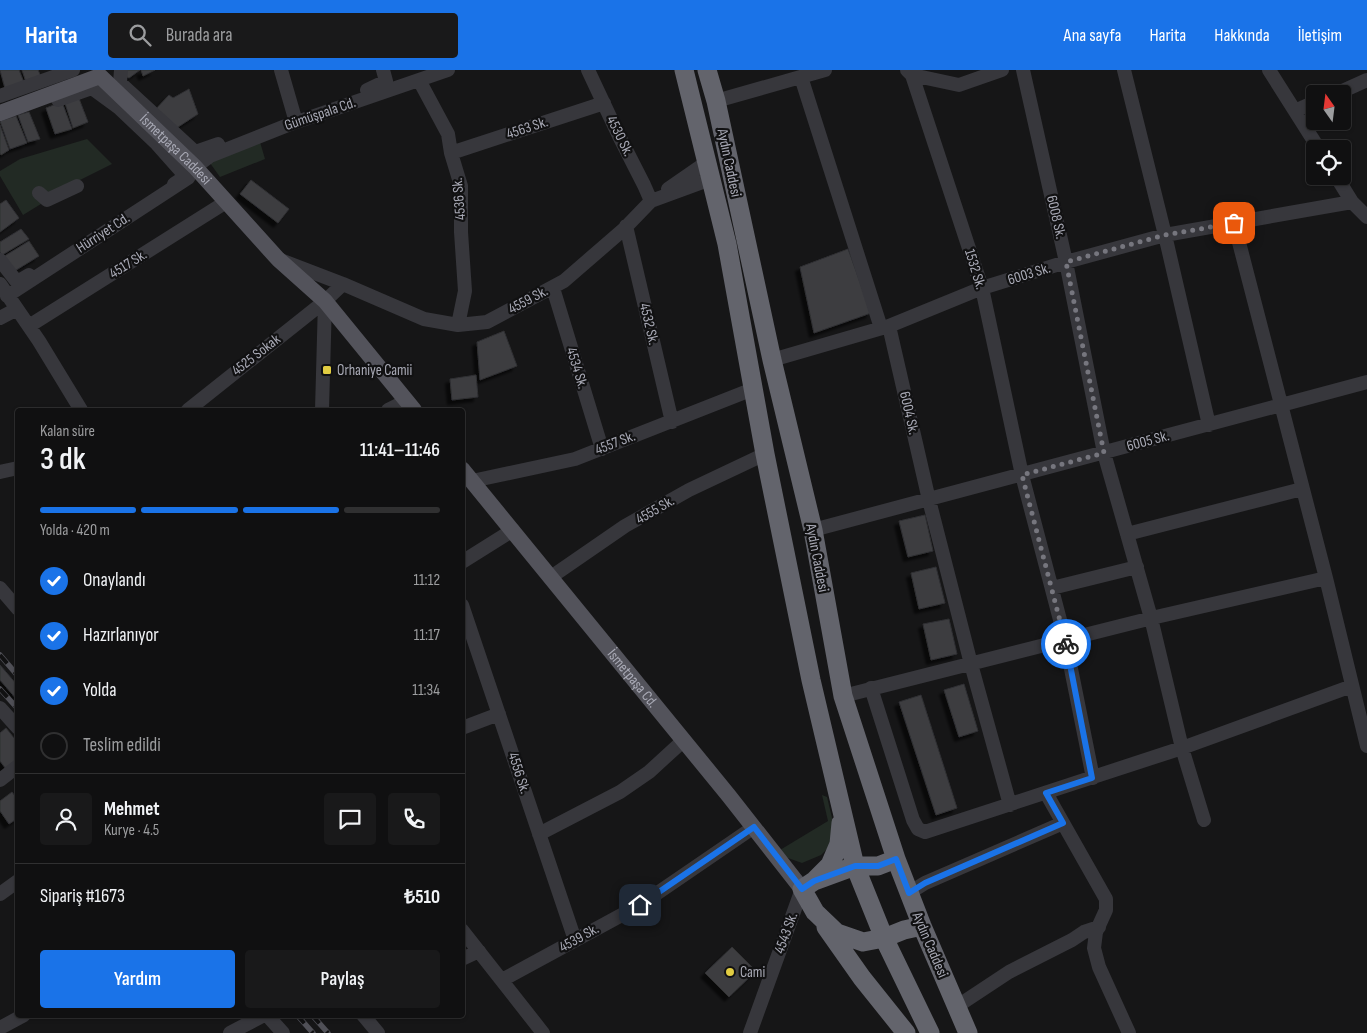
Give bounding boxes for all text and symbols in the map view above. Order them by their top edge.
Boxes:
search box [108,13,458,58]
text: Harita [25,21,78,50]
icon: search [126,21,154,49]
text: Burada ara [166,24,233,47]
text: Ana sayfa [1064,25,1121,46]
text: Harita [1149,25,1186,46]
text: Hakkında [1214,25,1270,46]
text: İletişim [1298,25,1342,46]
north arrow [1306,85,1351,130]
map controls [1306,85,1351,185]
street label: Gümüşpala Cd. [282,93,358,135]
street label: İsmetpaşa Caddesi [136,110,216,189]
street label: 4563 Sk. [504,112,550,144]
street label: 4530 Sk. [602,113,638,159]
street label: Aydın Caddesi [712,126,746,199]
button: locate [1306,140,1351,185]
street label: 4536 Sk. [448,177,470,221]
street label: 6008 Sk. [1042,193,1070,241]
pin [1213,202,1255,244]
street label: Hürriyet Cd. [73,209,134,257]
icon: bag [1220,209,1248,237]
street label: 4517 Sk. [106,245,151,283]
street label: 1532 Sk. [960,247,990,292]
street label: 6003 Sk. [1005,258,1053,289]
street label: 4559 Sk. [505,282,551,318]
street label: 4532 Sk. [635,301,663,347]
street label: 4525 Sokak [228,330,284,380]
street label: 4534 Sk. [562,345,592,391]
place label: Orhaniye Camii [337,361,412,380]
marker: Orhaniye Camii [321,364,333,376]
street label: 6004 Sk. [895,390,923,437]
text: Kalan süre [40,422,95,441]
street label: 6005 Sk. [1125,426,1172,456]
street label: 4557 Sk. [592,427,638,459]
text: 11:41–11:46 [360,439,440,462]
text: 3 dk [40,440,86,479]
street label: 4555 Sk. [632,491,678,529]
text: Yolda · 420 m [40,521,110,540]
street label: Aydın Caddesi [801,521,833,594]
icon: check [40,567,68,595]
text: Onaylandı [83,569,145,592]
text: 11:12 [413,571,440,590]
courier [1041,619,1091,669]
icon: check [40,622,68,650]
text: Hazırlanıyor [83,624,159,647]
text: 11:17 [414,626,440,645]
icon: bike [1052,630,1080,658]
street label: İsmetpaşa Cd. [603,645,662,712]
icon: check [40,677,68,705]
text: Yolda [83,679,117,702]
text: 11:34 [412,681,440,700]
text: Teslim edildi [83,734,161,757]
street label: 4556 Sk. [503,750,535,796]
button: person [40,793,92,845]
button: chat [324,793,376,845]
button: phone [388,793,440,845]
text: Mehmet [104,798,160,821]
text: Kurye · 4.5 [104,821,159,840]
pin [619,884,661,926]
text: Sipariş #1673 [40,885,125,908]
text: ₺510 [404,886,440,909]
icon: home [626,891,654,919]
street label: Aydın Caddesi [907,908,952,981]
street label: 4543 Sk. [770,910,802,956]
street label: 4539 Sk. [556,919,602,957]
button: Yardım [40,950,235,1008]
button: Paylaş [245,950,440,1008]
place label: Cami [740,963,765,982]
marker: Cami [724,966,736,978]

